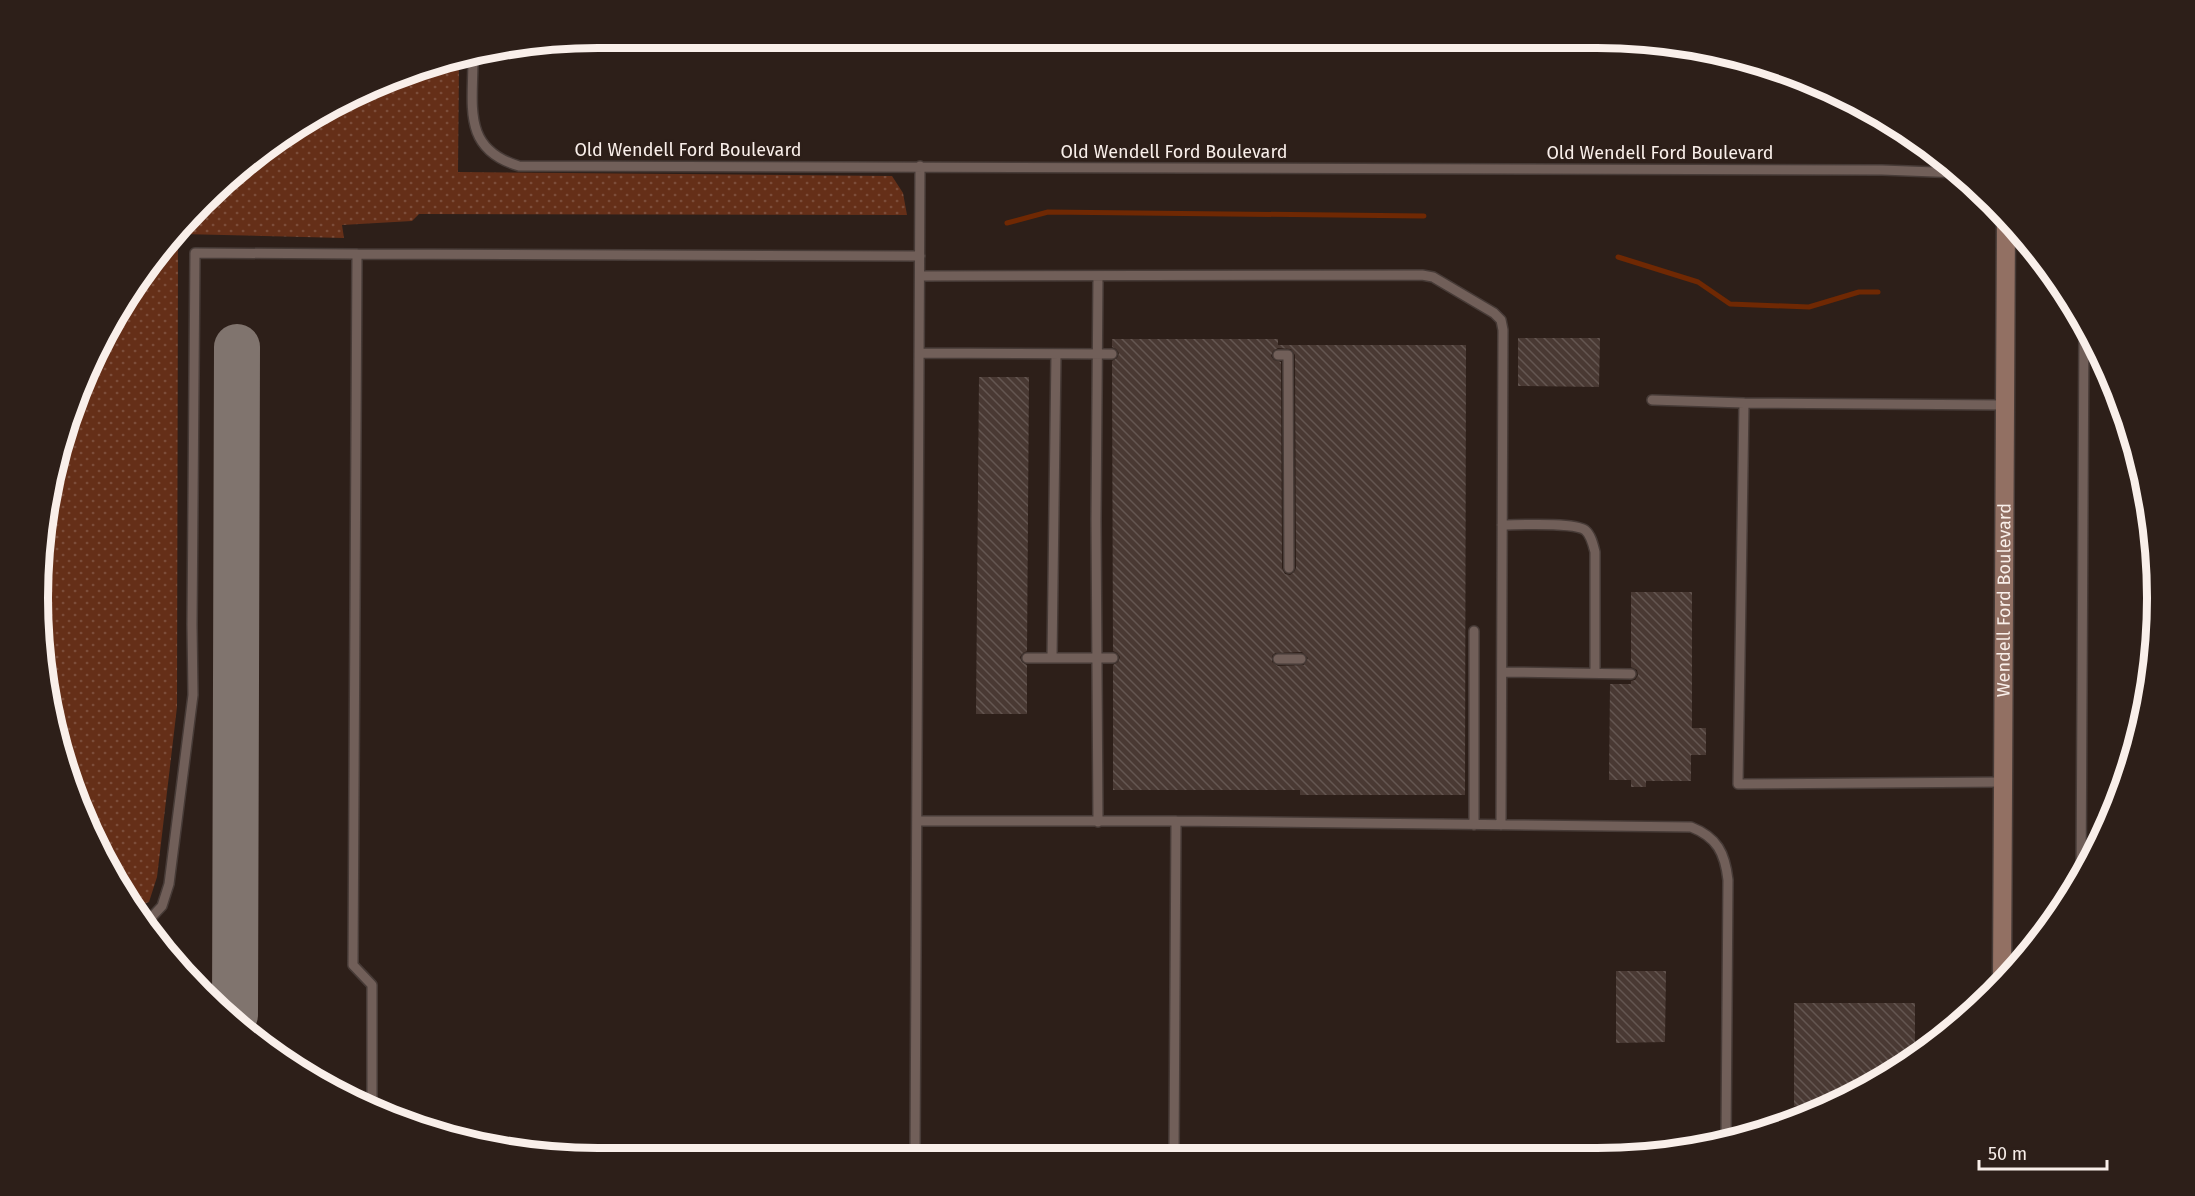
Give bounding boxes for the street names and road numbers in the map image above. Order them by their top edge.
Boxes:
street label: Old Wendell Ford Boulevard [574,139,802,161]
street label: Old Wendell Ford Boulevard [1060,141,1288,163]
street label: Old Wendell Ford Boulevard [1546,142,1774,164]
street label: Wendell Ford Boulevard [1992,503,2016,697]

